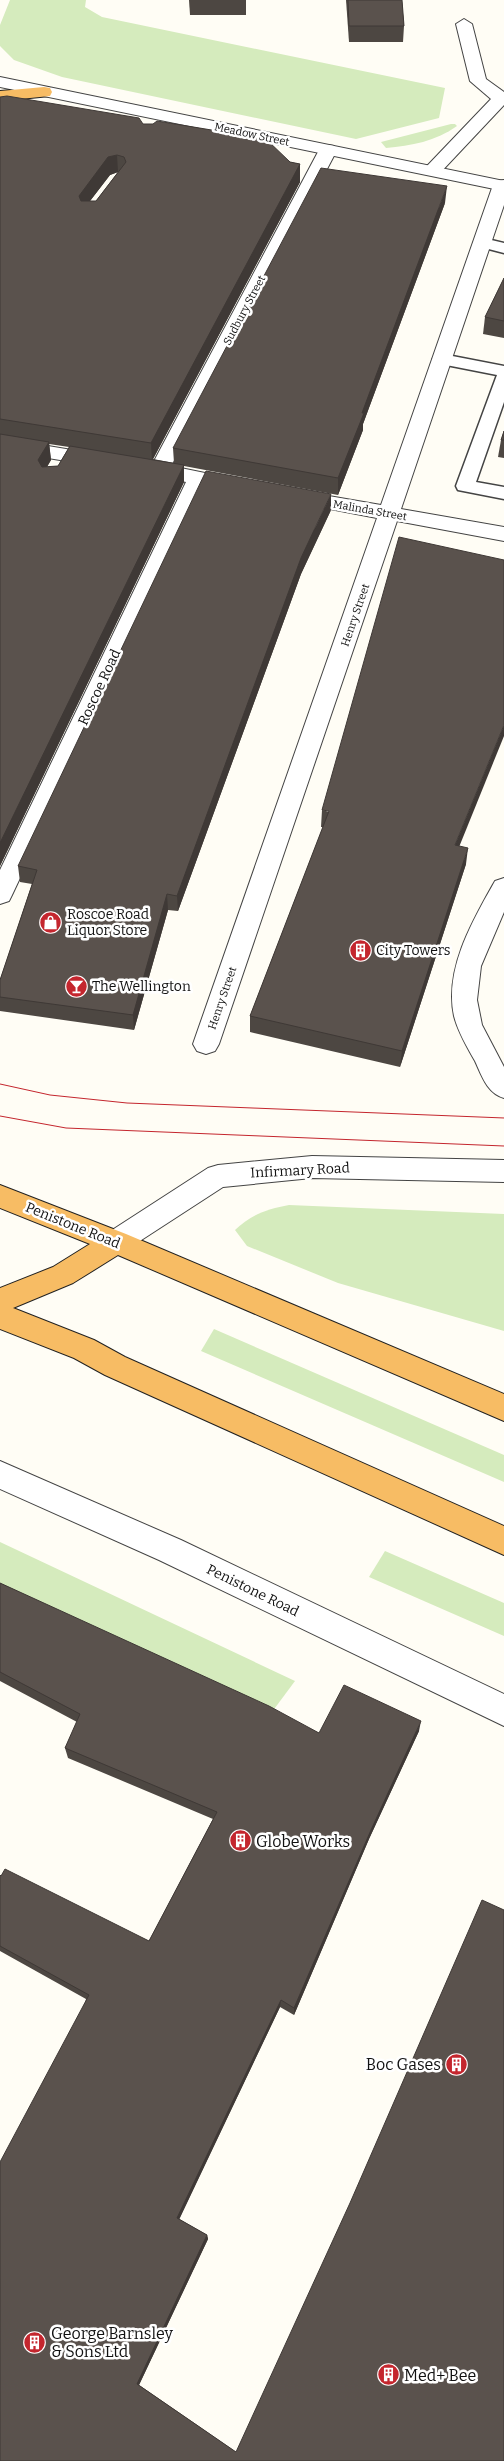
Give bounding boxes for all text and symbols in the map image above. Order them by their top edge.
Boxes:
street label: Meadow Street [213,120,291,149]
street label: Sudbury Street [221,273,268,347]
street label: Malinda Street [332,498,408,523]
street label: Henry Street [339,582,372,648]
street label: Roscoe Road [74,646,124,728]
place label: Roscoe Road Liquor Store [67,906,149,939]
shop icon: Roscoe Road Liquor Store [39,910,63,934]
building icon: City Towers [348,938,372,962]
place label: City Towers [376,942,451,959]
street label: Henry Street [206,965,239,1031]
bar icon: The Wellington [64,974,88,998]
place label: The Wellington [92,978,191,995]
street label: Infirmary Road [250,1159,350,1182]
street label: Penistone Road [23,1199,123,1252]
street label: Penistone Road [204,1561,302,1620]
building icon: Globe Works [228,1829,252,1853]
place label: Globe Works [256,1832,350,1851]
building icon: Boc Gases [445,2052,469,2076]
place label: Boc Gases [366,2055,441,2074]
place label: George Barnsley & Sons Ltd [51,2324,173,2361]
building icon: George Barnsley & Sons Ltd [23,2330,47,2354]
building icon: Med+ Bee [376,2363,400,2387]
place label: Med+ Bee [404,2366,476,2385]

